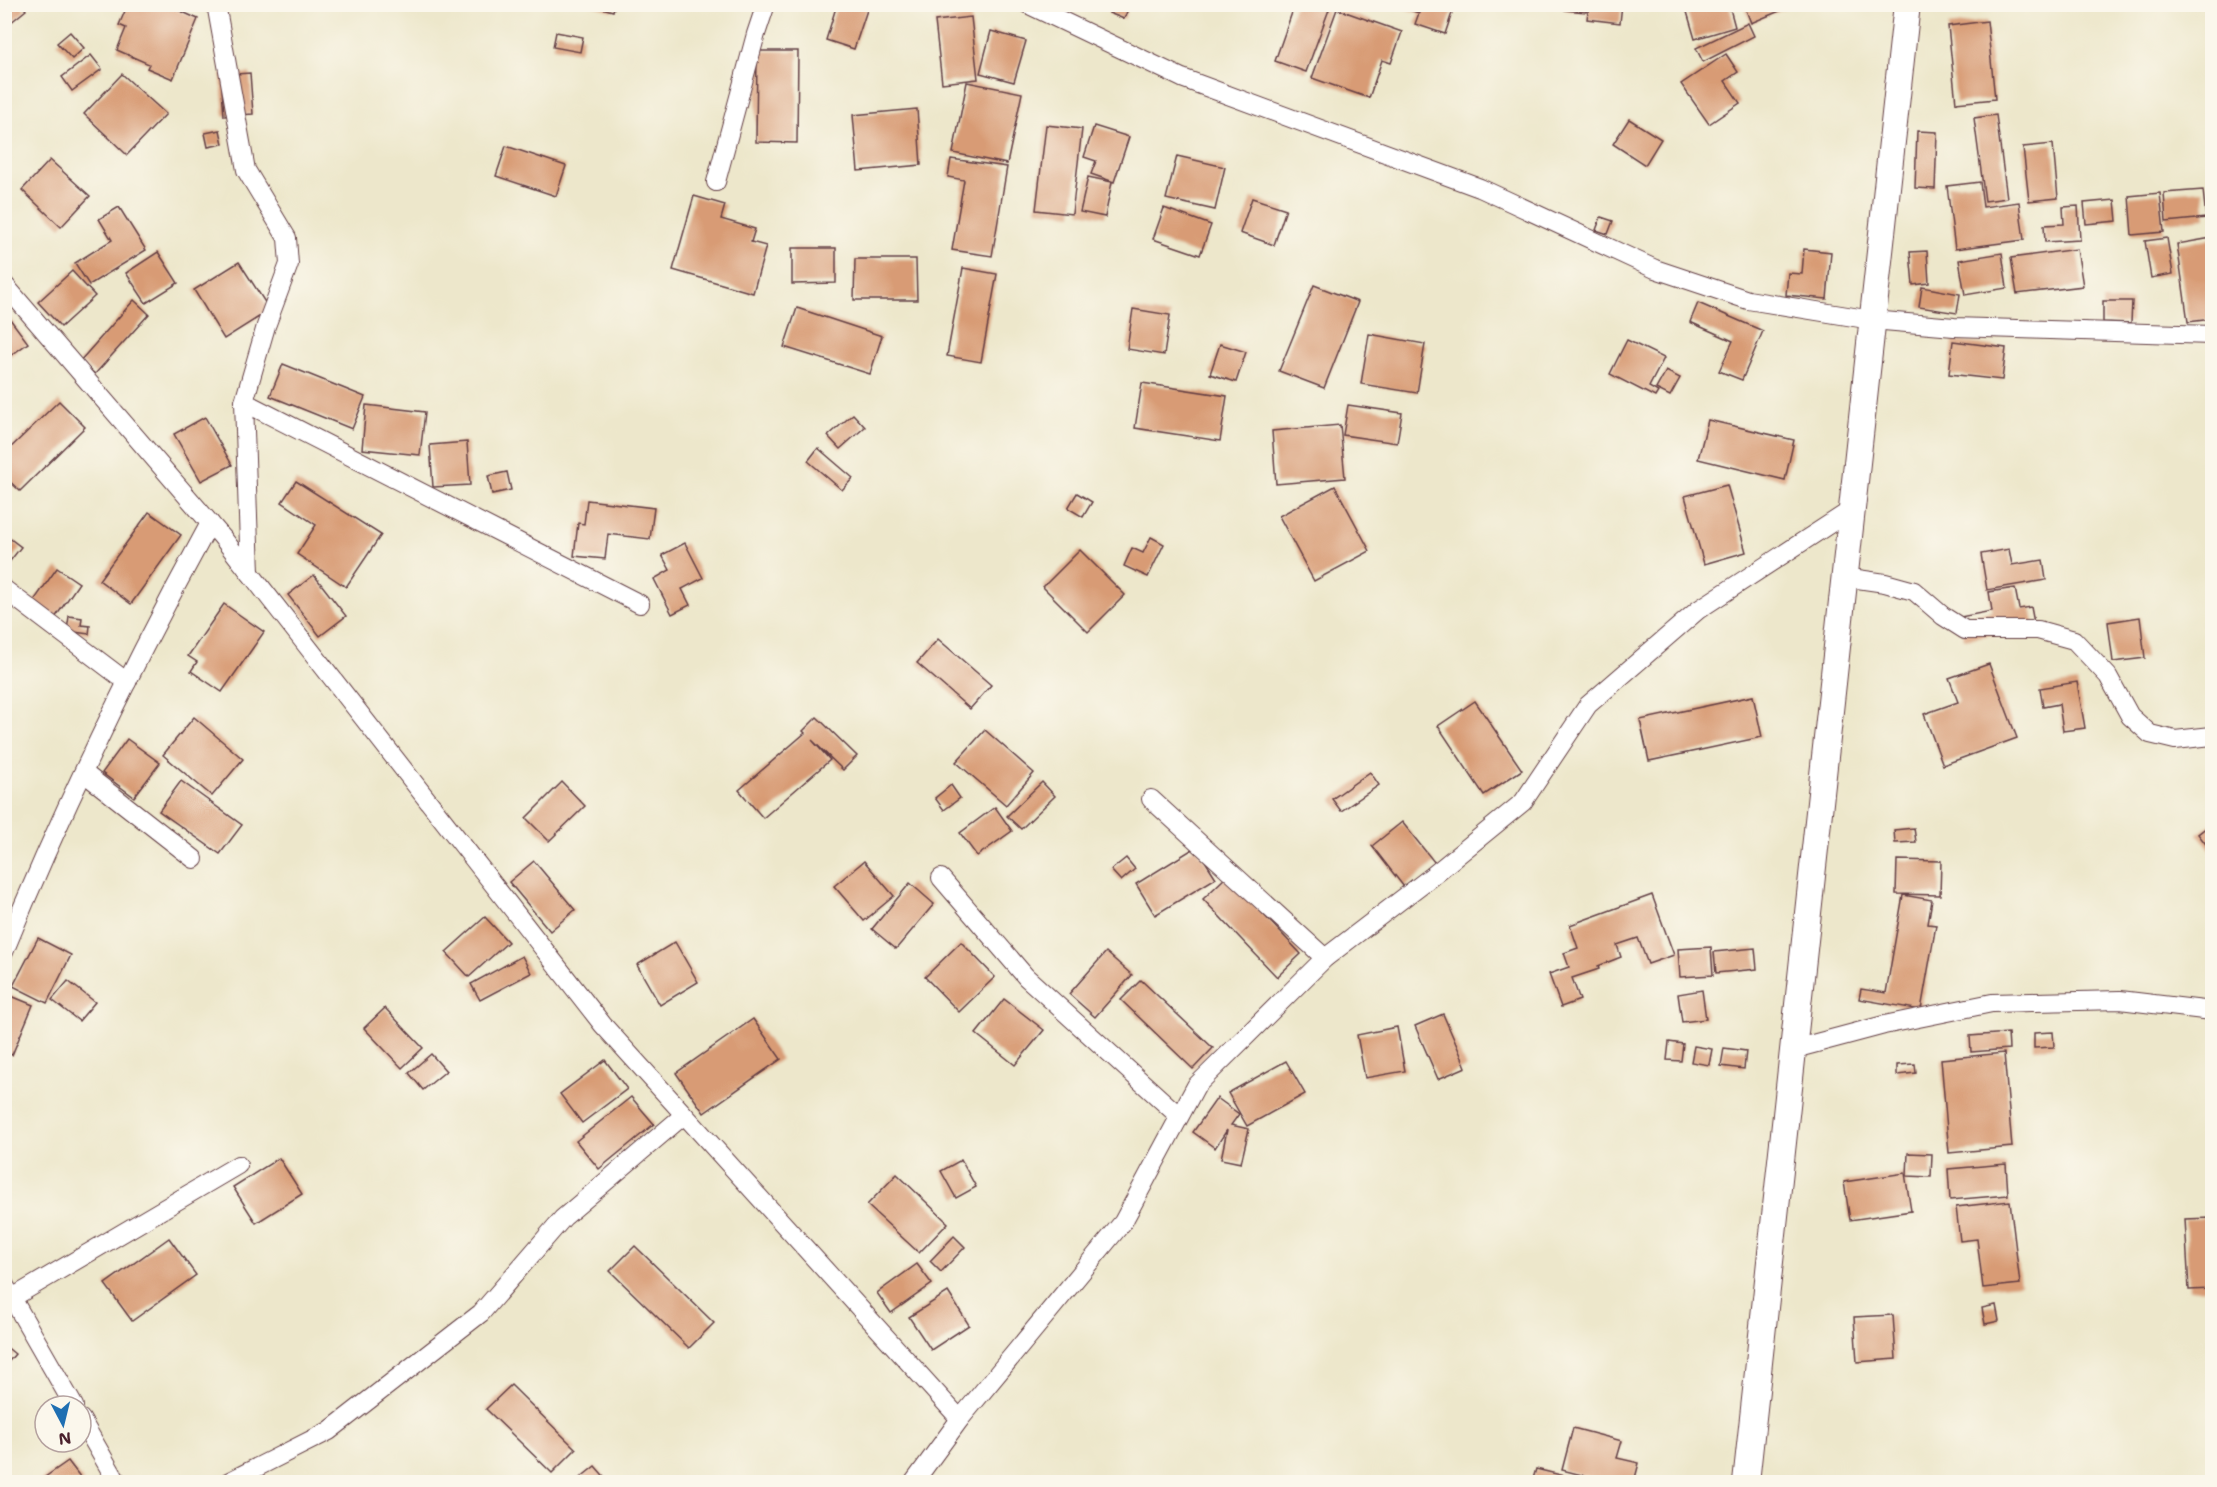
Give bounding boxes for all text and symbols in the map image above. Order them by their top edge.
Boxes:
north arrow [33,1394,93,1454]
text: N [57,1427,72,1450]

